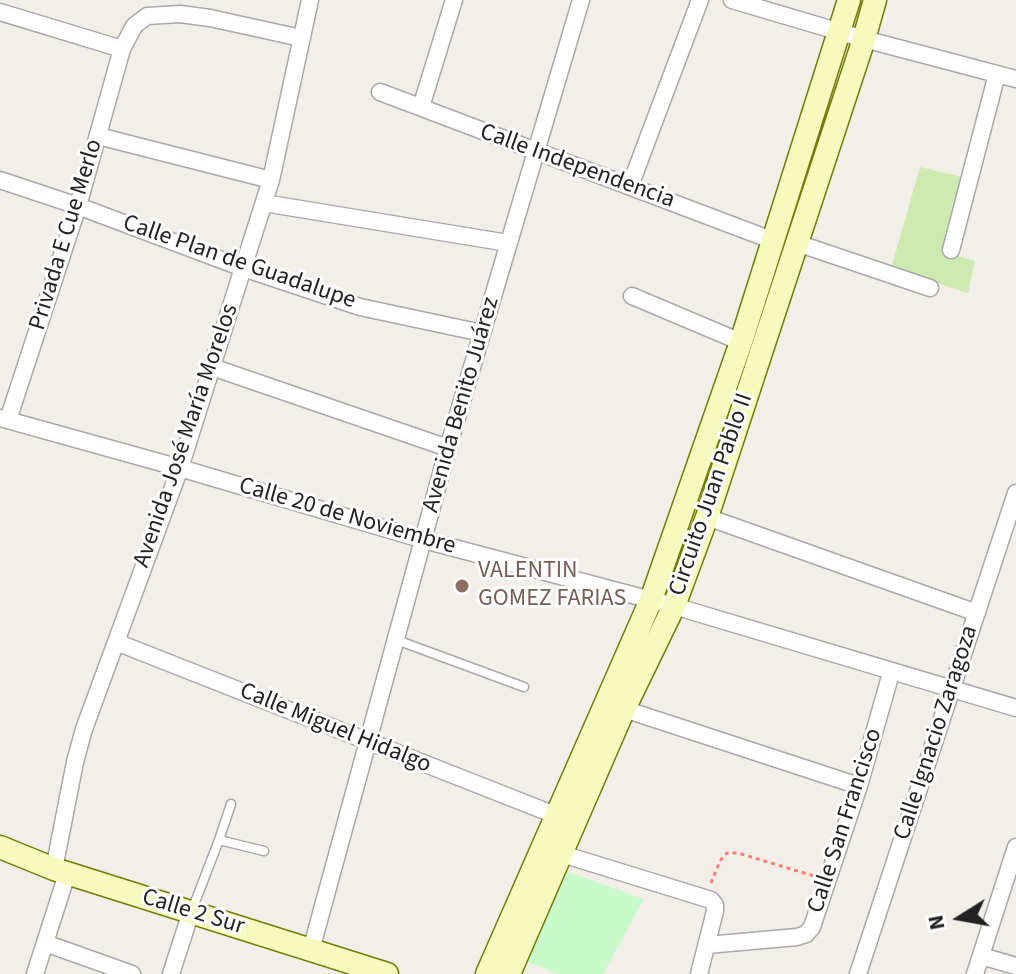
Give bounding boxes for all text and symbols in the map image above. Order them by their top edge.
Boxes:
street label: Calle Independencia [476,118,678,216]
street label: Privada E Cue Merlo [24,136,110,334]
street label: Calle Plan de Guadalupe [119,210,359,316]
street label: Avenida Benito Juárez [417,294,507,516]
street label: Avenida José María Morelos [128,301,246,571]
street label: Circuito Juan Pablo II [664,390,760,600]
street label: Calle 20 de Noviembre [235,472,459,562]
place label: VALENTIN GOMEZ FARIAS [478,558,626,614]
marker: VALENTIN GOMEZ FARIAS [453,577,471,595]
street label: Calle Ignacio Zaragoza [889,622,985,844]
street label: Calle Miguel Hidalgo [235,677,435,781]
street label: Calle San Francisco [803,725,889,917]
north arrow [920,878,1000,958]
street label: Calle 2 Sur [138,884,248,942]
text: N [919,912,954,933]

